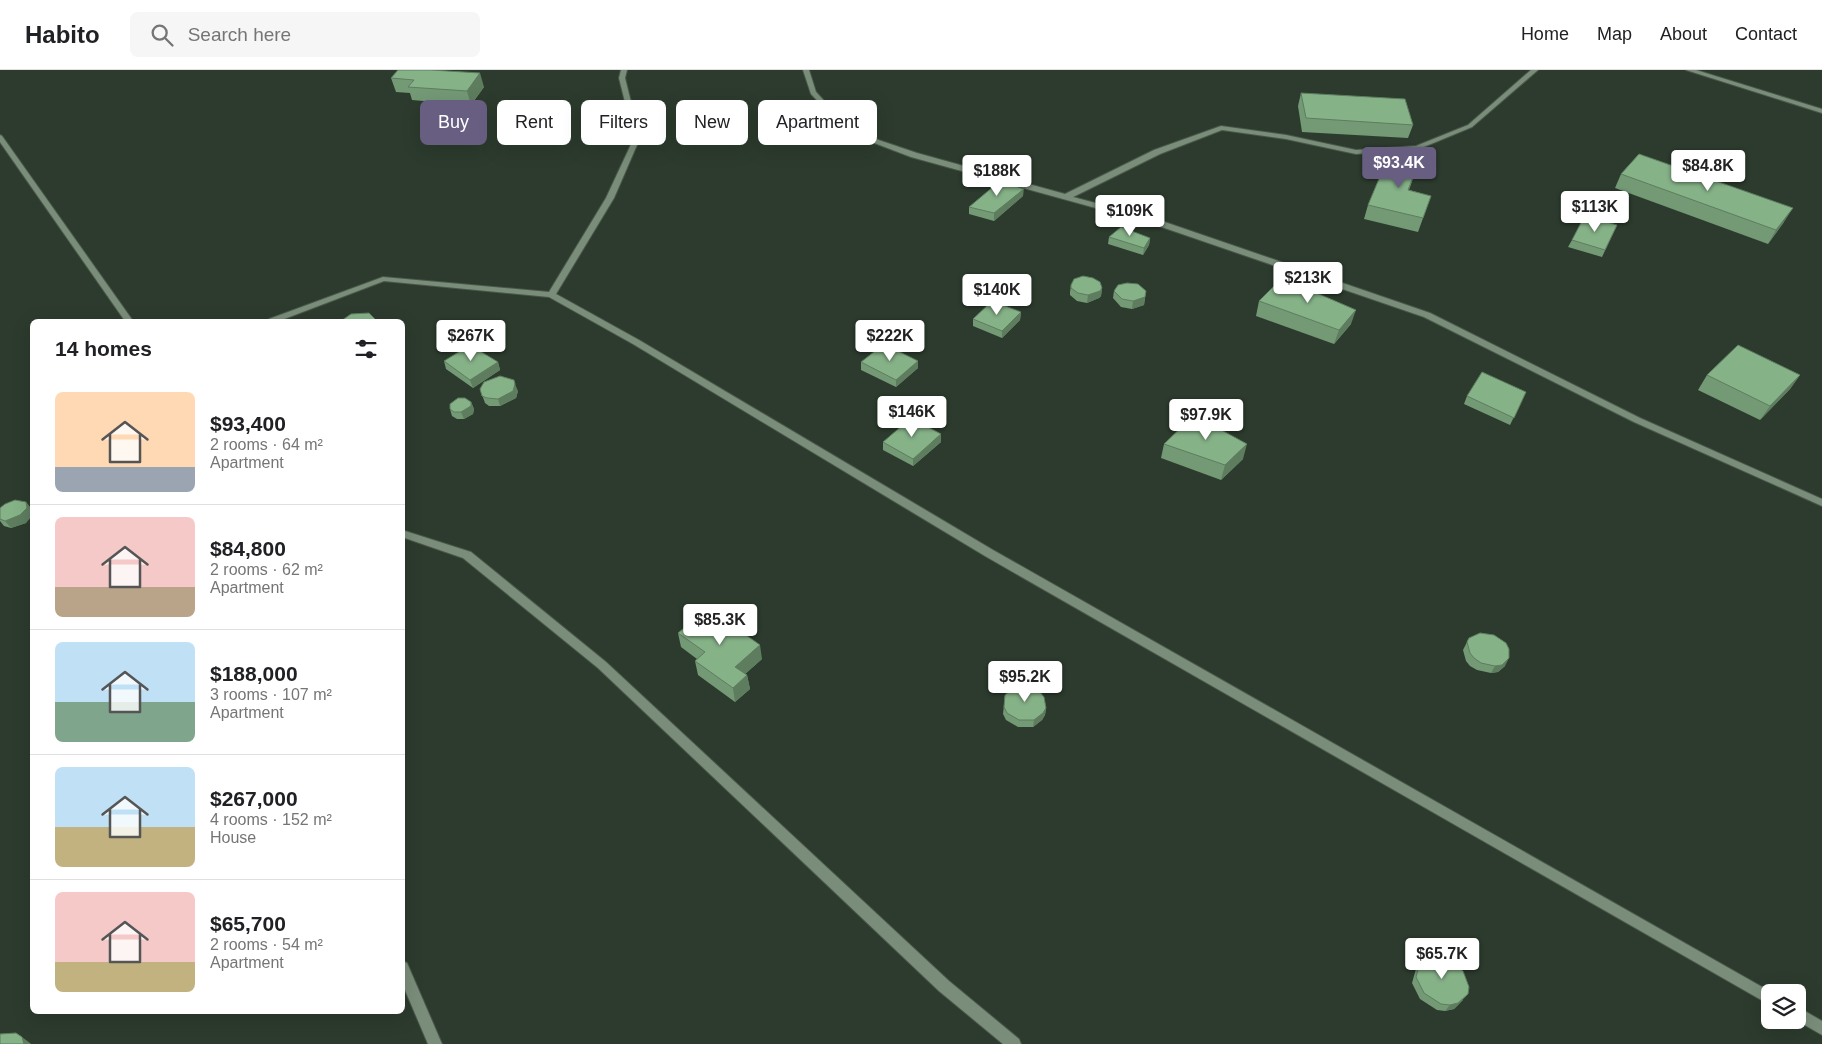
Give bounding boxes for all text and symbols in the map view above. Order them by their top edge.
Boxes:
search box [130,12,480,57]
text: Habito [25,21,100,48]
icon: search [148,21,176,49]
text: Search here [188,24,291,45]
text: Home [1521,24,1569,44]
text: Map [1597,24,1632,44]
text: About [1660,24,1707,44]
text: Contact [1735,24,1797,44]
chip: Buy [420,100,487,145]
chip: Rent [497,100,571,145]
chip: Filters [581,100,666,145]
chip: New [676,100,748,145]
chip: Apartment [758,100,877,145]
pin: $93.4K [1358,146,1440,189]
pin: $84.8K [1667,150,1749,192]
pin: $188K [962,154,1032,197]
text: $93.4K [1373,154,1425,171]
text: $84.8K [1682,157,1734,174]
text: $188K [973,162,1021,179]
pin: $113K [1560,190,1630,233]
pin: $109K [1095,194,1165,237]
text: $113K [1572,198,1618,215]
text: $109K [1106,202,1154,219]
pin: $213K [1273,262,1343,304]
text: $213K [1284,269,1332,286]
pin: $140K [962,274,1032,316]
text: $140K [973,281,1021,298]
pin: $267K [436,320,506,362]
pin: $222K [855,320,925,362]
text: $267K [447,327,495,344]
text: $222K [866,327,914,344]
icon: filters [352,335,380,363]
text: 14 homes [55,337,152,360]
pin: $146K [877,396,947,438]
pin: $97.9K [1165,398,1247,441]
text: $146K [888,403,936,420]
text: $97.9K [1180,406,1232,423]
icon: home [95,412,155,472]
text: $93,400 [210,412,286,435]
text: 2 rooms · 64 m² [210,436,323,453]
text: Apartment [210,454,284,471]
icon: home [95,537,155,597]
text: $84,800 [210,537,286,560]
text: 2 rooms · 62 m² [210,561,323,578]
text: Apartment [210,579,284,596]
pin: $85.3K [679,604,761,646]
text: $85.3K [694,611,746,628]
pin: $95.2K [984,660,1066,703]
icon: home [95,662,155,722]
text: $188,000 [210,662,298,685]
text: $95.2K [999,668,1051,685]
text: 3 rooms · 107 m² [210,686,332,703]
text: Apartment [210,704,284,721]
icon: home [95,787,155,847]
text: $267,000 [210,787,298,810]
text: 4 rooms · 152 m² [210,811,332,828]
text: House [210,829,256,846]
icon: home [95,912,155,972]
text: $65,700 [210,912,286,935]
text: 2 rooms · 54 m² [210,936,323,953]
pin: $65.7K [1401,938,1483,980]
text: $65.7K [1416,945,1468,962]
text: Apartment [210,954,284,971]
map controls [1761,984,1806,1029]
button: layers [1761,984,1806,1029]

